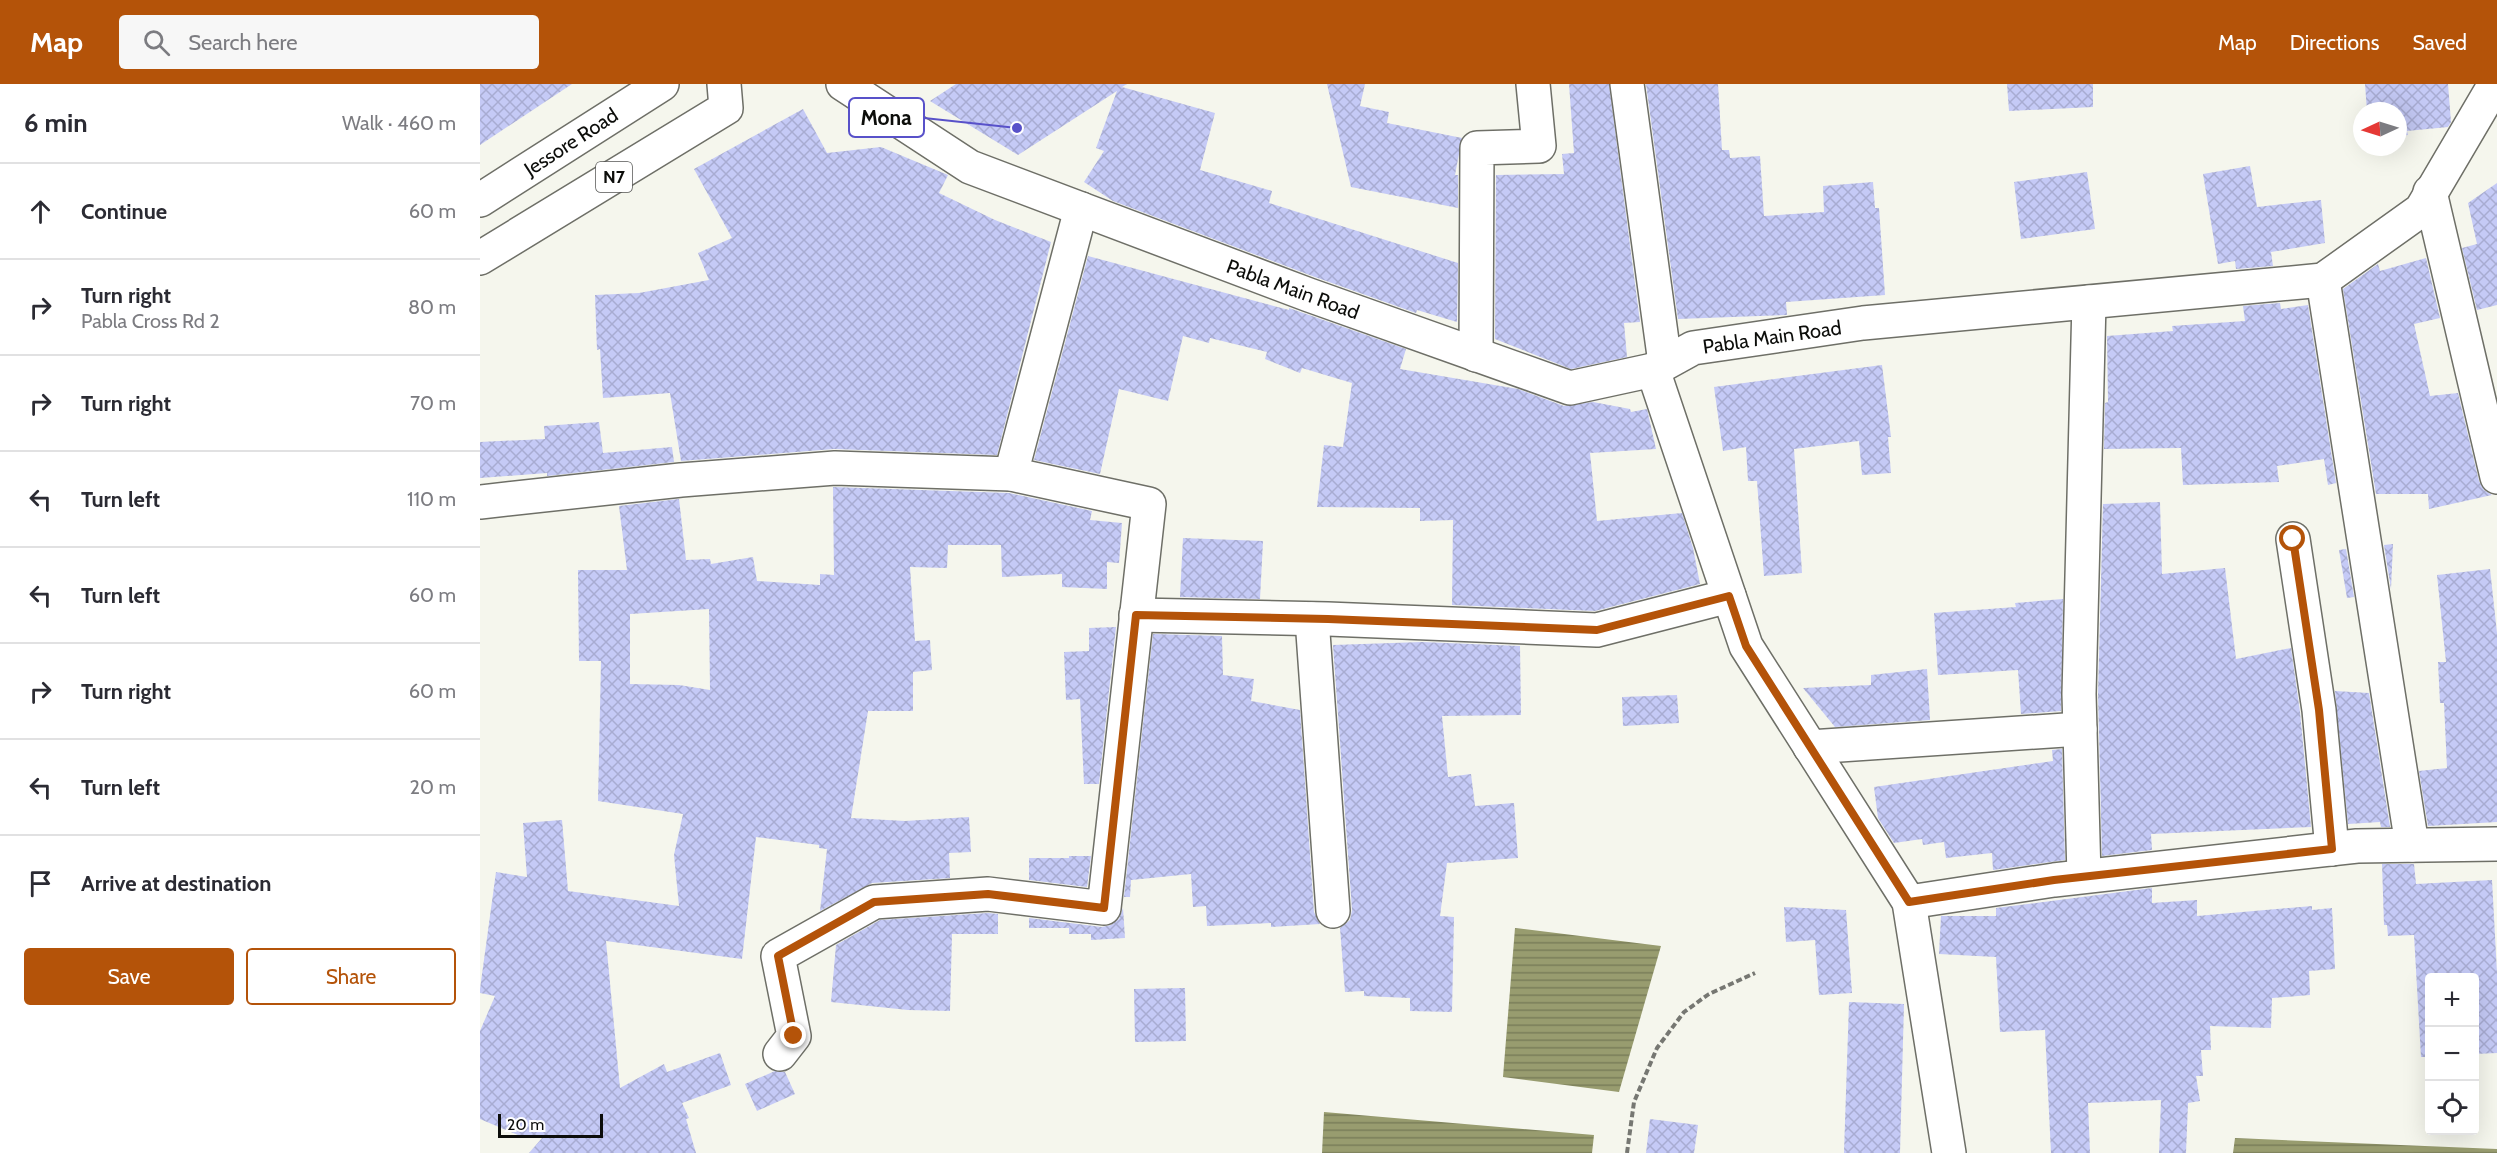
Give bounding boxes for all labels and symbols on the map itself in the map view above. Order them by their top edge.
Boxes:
callout: Mona [849,98,924,137]
north arrow [2353,102,2407,156]
street label: Jessore Road [519,103,622,182]
text: Mona [860,105,912,130]
road number: N7 [596,162,632,192]
street label: Pabla Main Road [1223,254,1363,324]
street label: Pabla Main Road [1701,315,1843,359]
route start [2279,525,2305,551]
route end [780,1022,806,1048]
scale bar [498,1111,603,1138]

